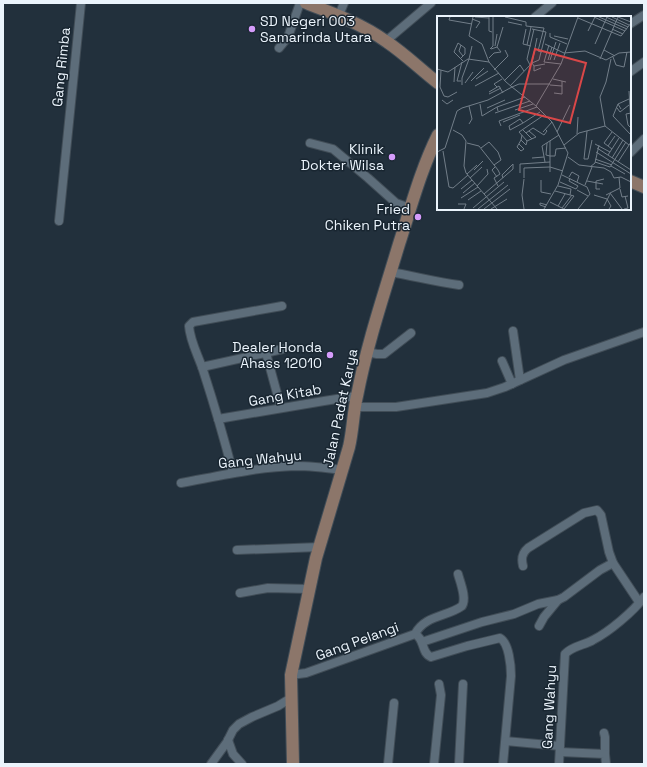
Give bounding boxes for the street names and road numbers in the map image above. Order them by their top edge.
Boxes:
street label: Gang Rimba [48,26,74,108]
street label: Jalan Padat Karya [319,347,361,469]
street label: Gang Kitab [247,380,323,410]
street label: Gang Wahyu [217,446,303,472]
street label: Gang Pelangi [313,618,401,664]
street label: Gang Wahyu [538,665,560,749]

